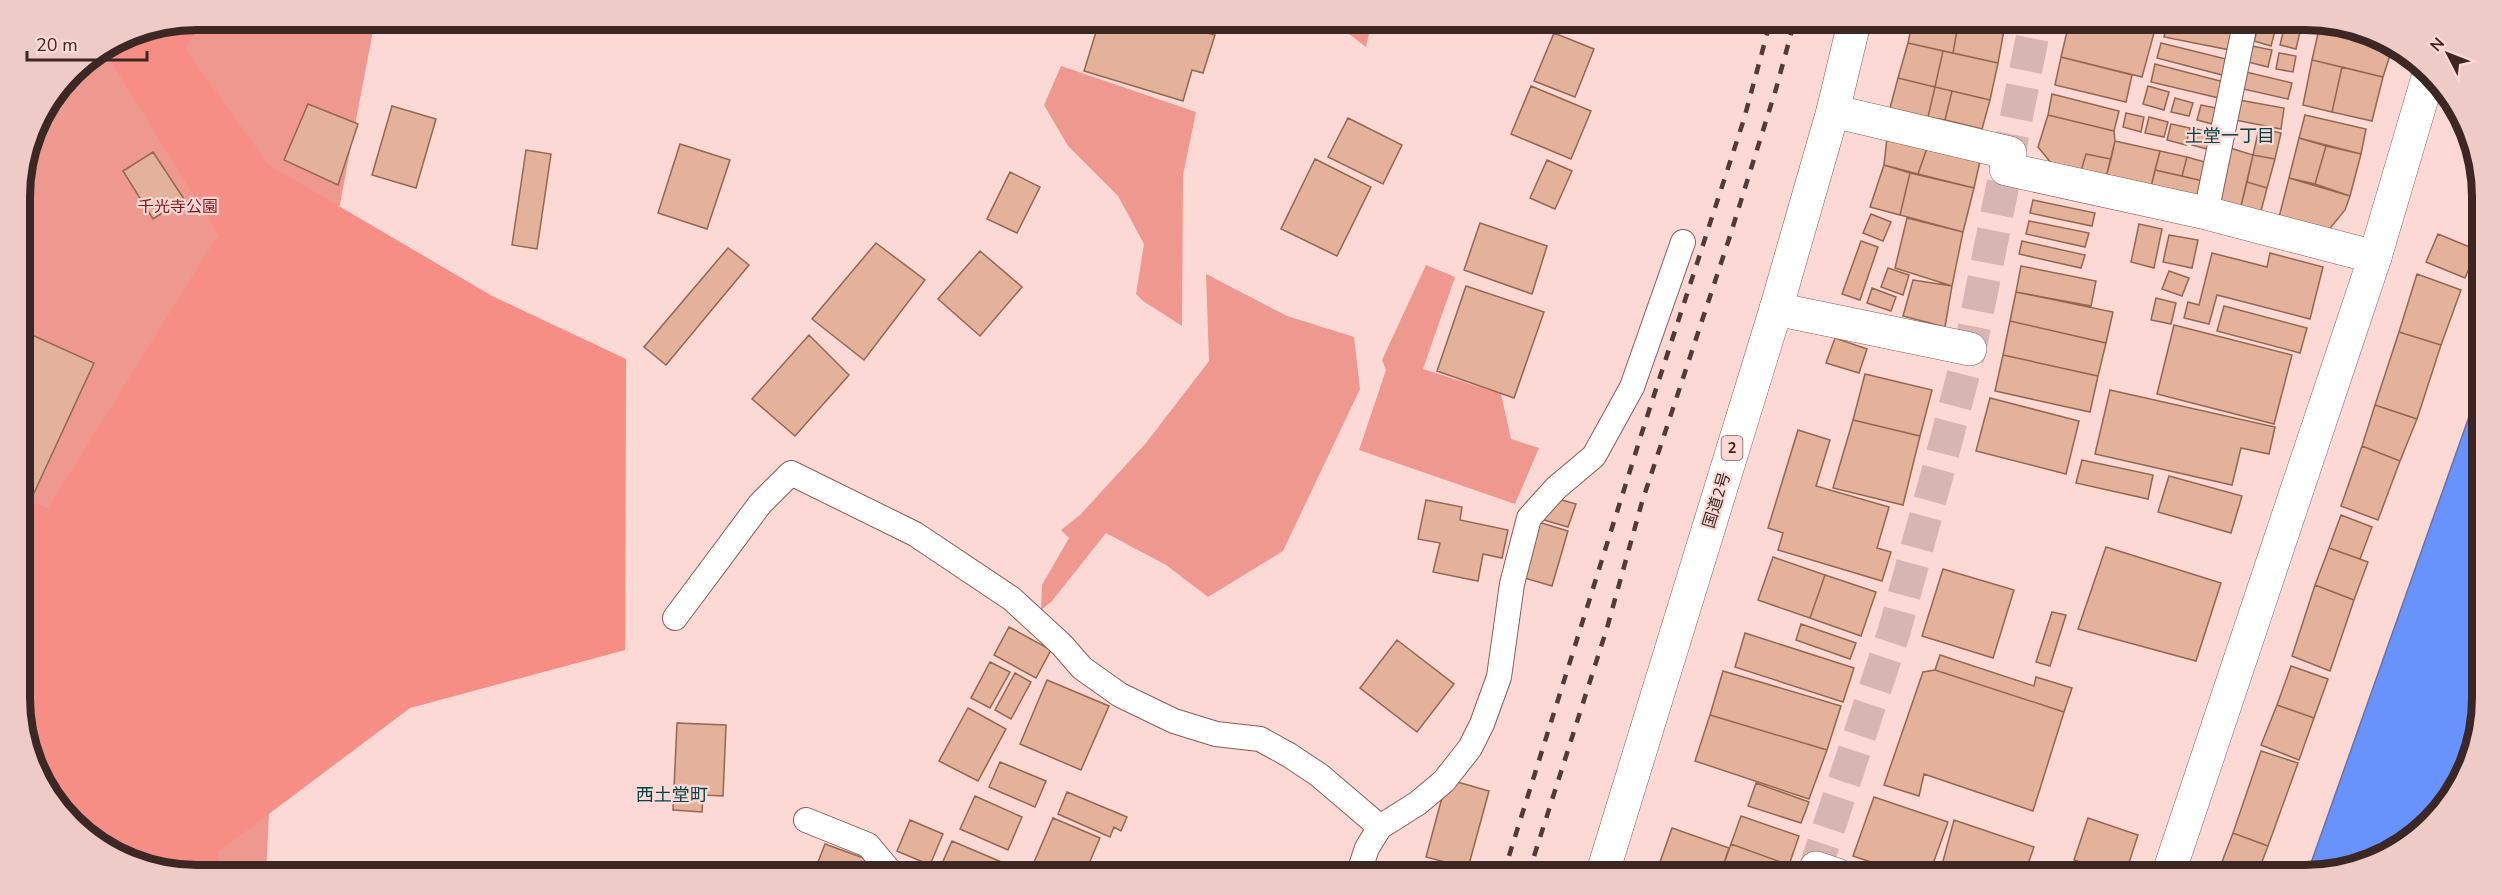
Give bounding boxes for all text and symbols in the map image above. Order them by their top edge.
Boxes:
scale bar [27,24,147,62]
north arrow [2418,24,2478,84]
text: 20 m [36,33,78,57]
text: N [2425,33,2450,56]
district label: 土堂一丁目 [2185,124,2275,148]
park label: 千光寺公園 [138,196,218,218]
road number: 2 [1722,436,1742,460]
street label: 国道2号 [1698,470,1736,531]
district label: 西土堂町 [636,783,708,807]

